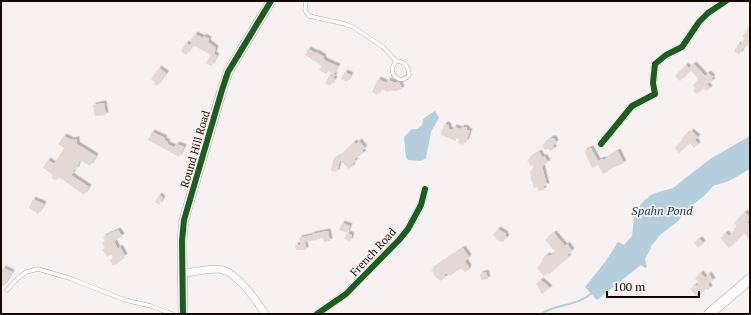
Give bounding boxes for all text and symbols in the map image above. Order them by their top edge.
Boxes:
street label: Round Hill Road [177,109,213,189]
water label: Spahn Pond [631,203,693,218]
street label: French Road [347,225,399,279]
scale bar [607,273,699,299]
text: 100 m [613,279,646,294]

